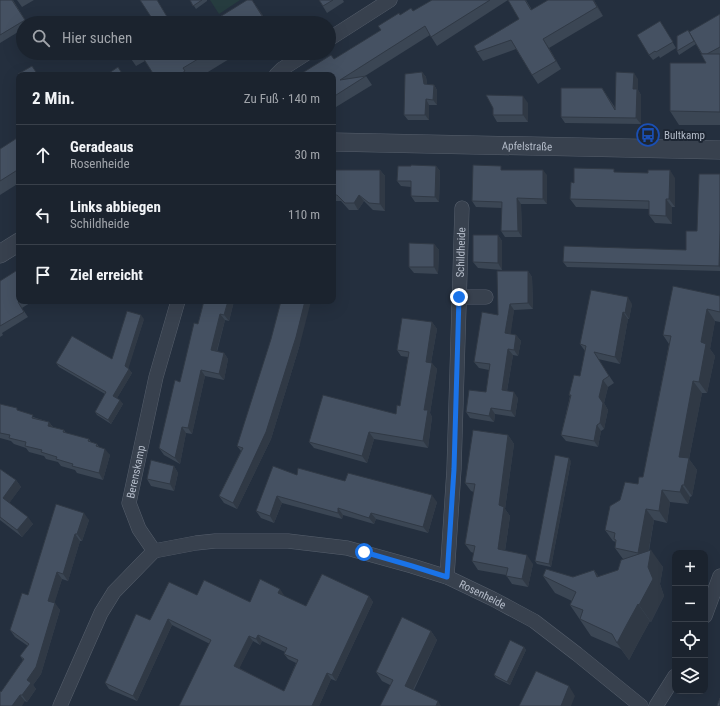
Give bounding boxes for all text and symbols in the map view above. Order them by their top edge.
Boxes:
search box [16,16,336,60]
icon: search [30,27,52,49]
text: Hier suchen [62,29,132,47]
text: 2 Min. [32,88,75,108]
text: Zu Fuß · 140 m [244,91,320,106]
bus stop icon: Bultkamp [635,122,661,148]
place label: Bultkamp [664,129,705,142]
text: Geradeaus [70,138,134,156]
street label: Apfelstraße [502,139,552,153]
icon: ahead [32,144,54,166]
text: 30 m [294,147,320,162]
text: Rosenheide [70,156,130,171]
text: Links abbiegen [70,198,161,216]
icon: left [32,204,54,226]
text: 110 m [288,207,320,222]
text: Schildheide [70,216,129,231]
street label: Schildheide [453,227,468,278]
icon: arrive [32,264,54,286]
text: Ziel erreicht [70,266,143,284]
route end [450,288,468,306]
street label: Berenskamp [124,444,148,500]
route start [355,543,373,561]
map controls [672,550,708,694]
button: + [672,550,708,586]
street label: Rosenheide [457,577,508,611]
button: − [672,586,708,622]
button: locate [672,622,708,658]
button: layers [672,658,708,694]

